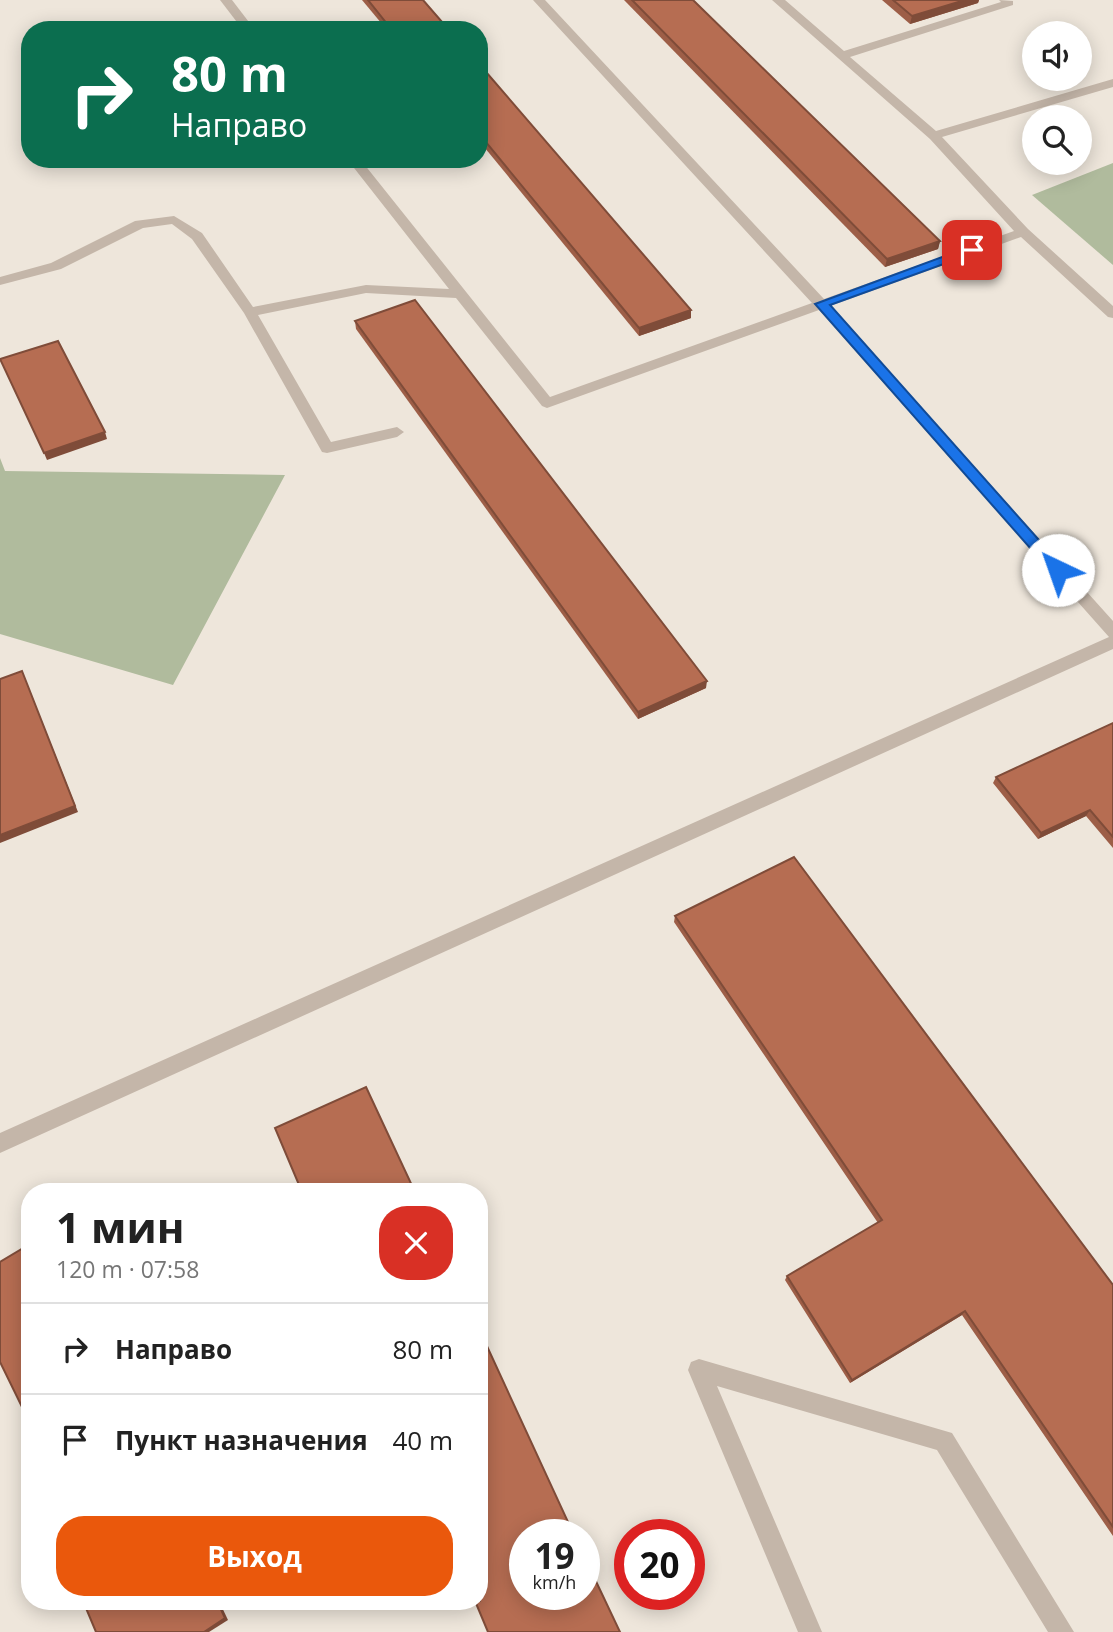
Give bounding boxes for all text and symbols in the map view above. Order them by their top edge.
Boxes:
map controls [1022,21,1092,175]
button: sound [1022,21,1092,91]
text: 80 m [171,40,288,106]
icon: right [56,49,147,140]
text: Направо [171,103,307,146]
button: search [1022,105,1092,175]
pin [942,220,1002,280]
icon: arrive [953,231,991,269]
position arrow [1021,533,1095,607]
text: 1 мин [56,1198,184,1255]
button: close [379,1206,453,1280]
text: 120 m · 07:58 [56,1253,199,1285]
icon: right [56,1330,94,1368]
text: Направо [115,1331,232,1367]
text: 80 m [392,1331,453,1367]
icon: arrive [56,1421,94,1459]
text: Пункт назначения [115,1422,368,1458]
text: 40 m [392,1422,453,1458]
button: Выход [56,1516,453,1596]
speed limit sign: 20 [614,1519,705,1610]
text: 19 [534,1532,575,1579]
text: km/h [533,1570,576,1594]

